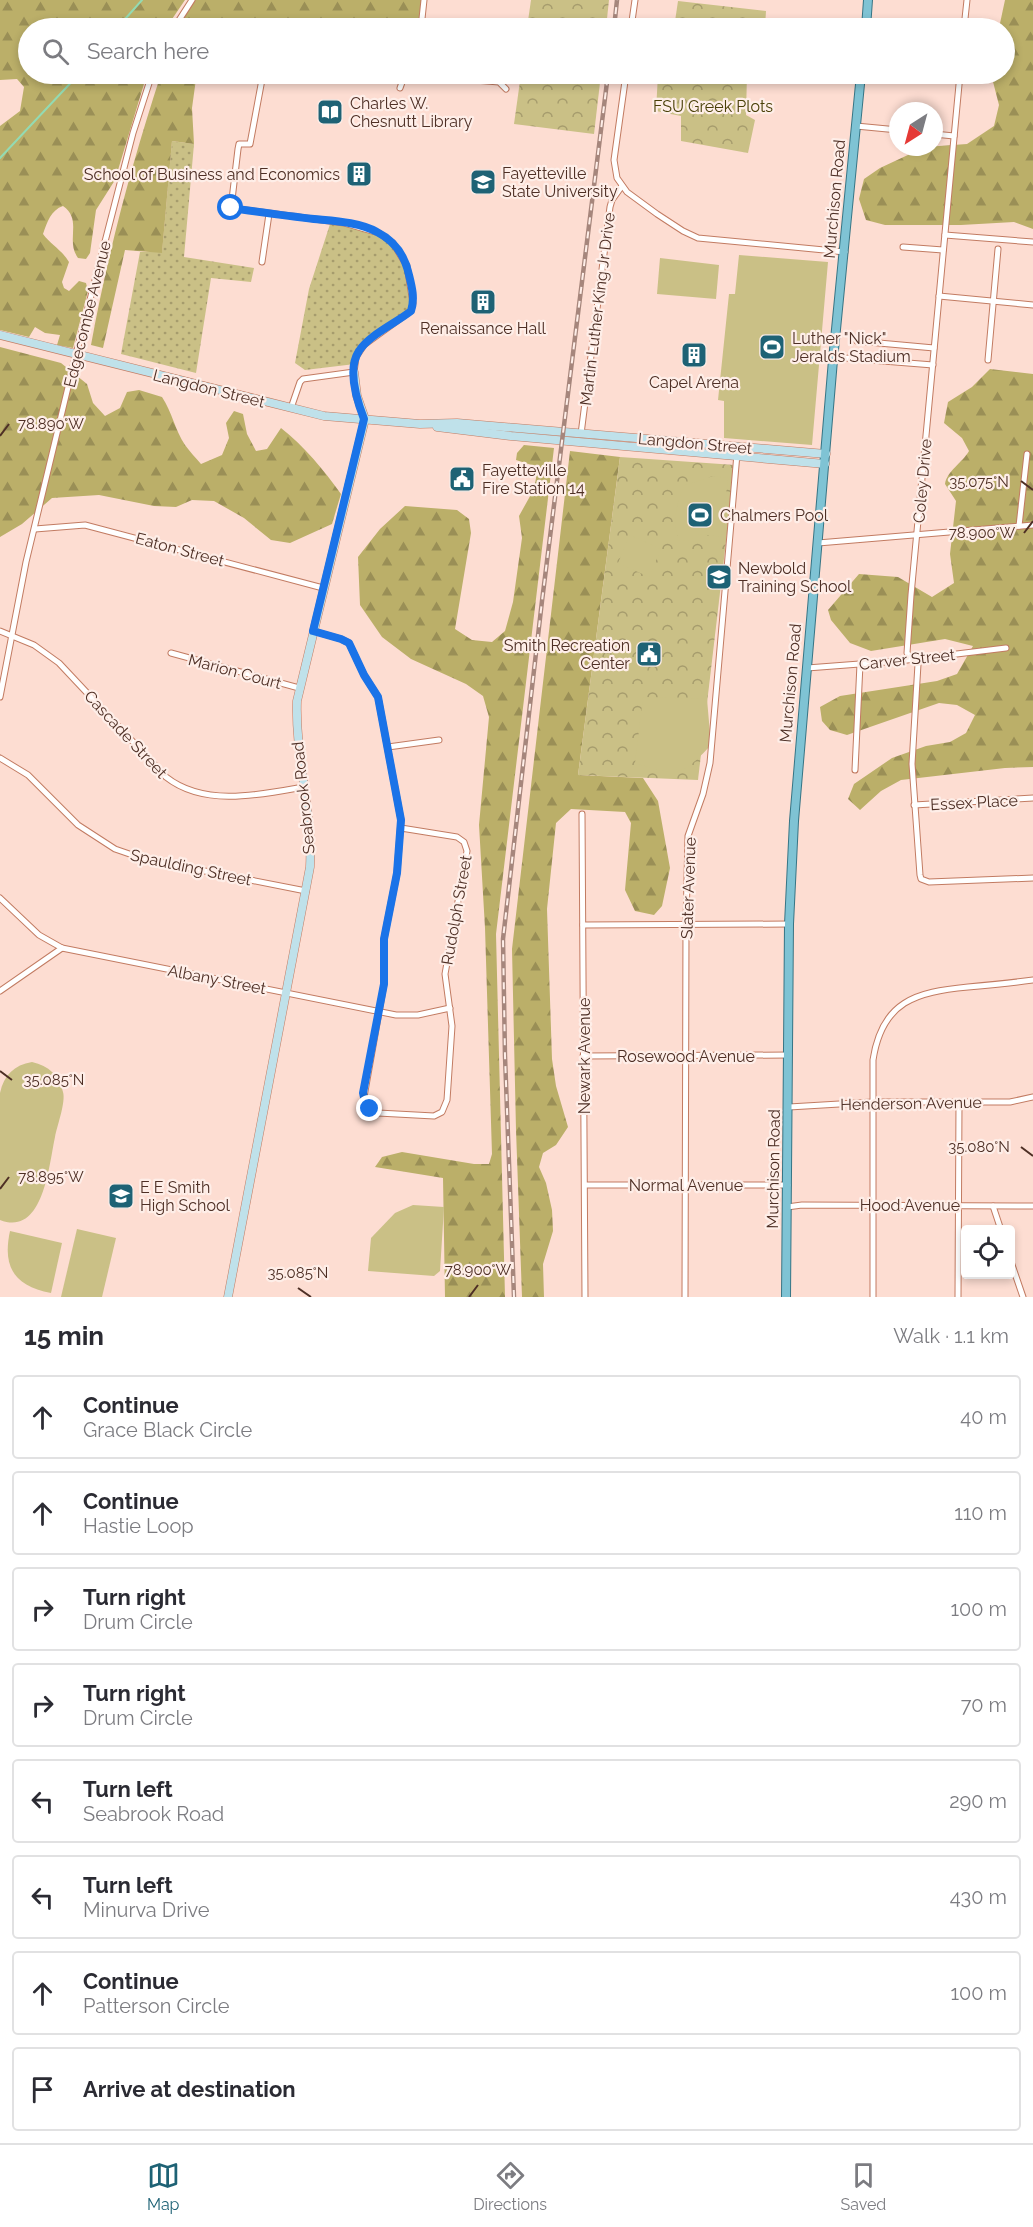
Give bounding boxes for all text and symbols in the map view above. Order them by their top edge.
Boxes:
search box [18,18,1015,84]
icon: search [39,35,72,68]
text: Search here [87,38,209,64]
place label: Charles W. Chesnutt Library [350,94,473,131]
library icon: Charles W. Chesnutt Library [315,97,345,127]
park label: FSU Greek Plots [653,97,773,116]
north arrow [889,102,943,156]
street label: Murchison Road [820,139,849,259]
building icon: School of Business and Economics [344,159,374,189]
place label: Fayetteville State University [502,164,618,201]
place label: School of Business and Economics [84,165,340,184]
school or university icon: Fayetteville State University [468,167,498,197]
route start [217,194,243,220]
street label: Martin Luther King Jr Drive [576,211,619,407]
street label: Edgecombe Avenue [60,239,115,390]
building icon: Renaissance Hall [468,287,498,317]
place label: Renaissance Hall [420,319,547,338]
place label: Luther "Nick" Jeralds Stadium [792,329,911,366]
sports icon: Luther "Nick" Jeralds Stadium [757,332,787,362]
building icon: Capel Arena [679,340,709,370]
street label: Langdon Street [151,365,267,412]
place label: Capel Arena [649,373,739,392]
text: 78.890°W [18,415,84,433]
street label: Langdon Street [637,429,753,458]
street label: Coley Drive [909,438,936,524]
place label: Fayetteville Fire Station 14 [482,461,585,498]
public building icon: Fayetteville Fire Station 14 [447,464,477,494]
text: 35.075°N [949,473,1009,491]
sports icon: Chalmers Pool [685,500,715,530]
place label: Chalmers Pool [720,506,829,525]
text: 78.900°W [949,524,1015,542]
street label: Eaton Street [134,529,227,571]
place label: Newbold Training School [738,559,852,596]
school or university icon: Newbold Training School [704,562,734,592]
street label: Murchison Road [776,623,805,743]
place label: Smith Recreation Center [504,636,630,673]
public building icon: Smith Recreation Center [634,639,664,669]
street label: Carver Street [858,645,957,674]
street label: Marion Court [186,650,284,693]
street label: Cascade Street [80,687,171,783]
street label: Seabrook Road [288,741,319,855]
street label: Essex Place [930,791,1018,814]
street label: Slater Avenue [677,837,700,939]
street label: Spaulding Street [129,845,254,890]
street label: Rudolph Street [437,853,476,967]
street label: Albany Street [166,961,268,998]
street label: Newark Avenue [575,998,594,1114]
street label: Rosewood Avenue [617,1047,755,1066]
text: 35.085°N [24,1071,84,1089]
street label: Henderson Avenue [840,1093,982,1114]
route end [356,1095,382,1121]
street label: Murchison Road [763,1109,784,1229]
text: 35.080°N [948,1138,1010,1156]
text: 78.895°W [18,1168,84,1186]
street label: Normal Avenue [629,1176,743,1195]
place label: E E Smith High School [140,1178,230,1215]
school or university icon: E E Smith High School [106,1181,136,1211]
street label: Hood Avenue [860,1196,960,1215]
map controls [961,1225,1015,1279]
button: locate [961,1225,1015,1279]
text: 78.900°W [445,1261,511,1279]
text: 35.085°N [268,1264,328,1282]
text: 15 min [24,1321,104,1351]
text: Walk · 1.1 km [893,1324,1009,1348]
text: Continue [83,1392,179,1418]
icon: ahead [26,1401,59,1434]
text: 40 m [960,1405,1007,1429]
text: Grace Black Circle [83,1418,252,1442]
text: Continue [83,1488,179,1514]
icon: ahead [26,1497,59,1530]
text: 110 m [954,1501,1007,1525]
text: Hastie Loop [83,1514,194,1538]
text: Turn right [83,1584,186,1610]
icon: right [26,1593,59,1626]
text: 100 m [950,1597,1007,1621]
text: Drum Circle [83,1610,193,1634]
text: Turn right [83,1680,186,1706]
icon: right [26,1689,59,1722]
text: 70 m [961,1693,1007,1717]
text: Drum Circle [83,1706,193,1730]
text: Turn left [83,1776,173,1802]
icon: left [26,1785,59,1818]
text: 290 m [949,1789,1007,1813]
text: Seabrook Road [83,1802,224,1826]
text: Turn left [83,1872,173,1898]
icon: left [26,1881,59,1914]
text: 430 m [950,1885,1007,1909]
text: Minurva Drive [83,1898,210,1922]
text: Continue [83,1968,179,1994]
icon: ahead [26,1977,59,2010]
text: 100 m [950,1981,1007,2005]
text: Patterson Circle [83,1994,229,2018]
icon: arrive [26,2073,59,2106]
text: Arrive at destination [83,2076,296,2102]
tab: Map [147,2159,180,2214]
tab: Directions [473,2159,547,2214]
tab: Saved [840,2159,886,2214]

